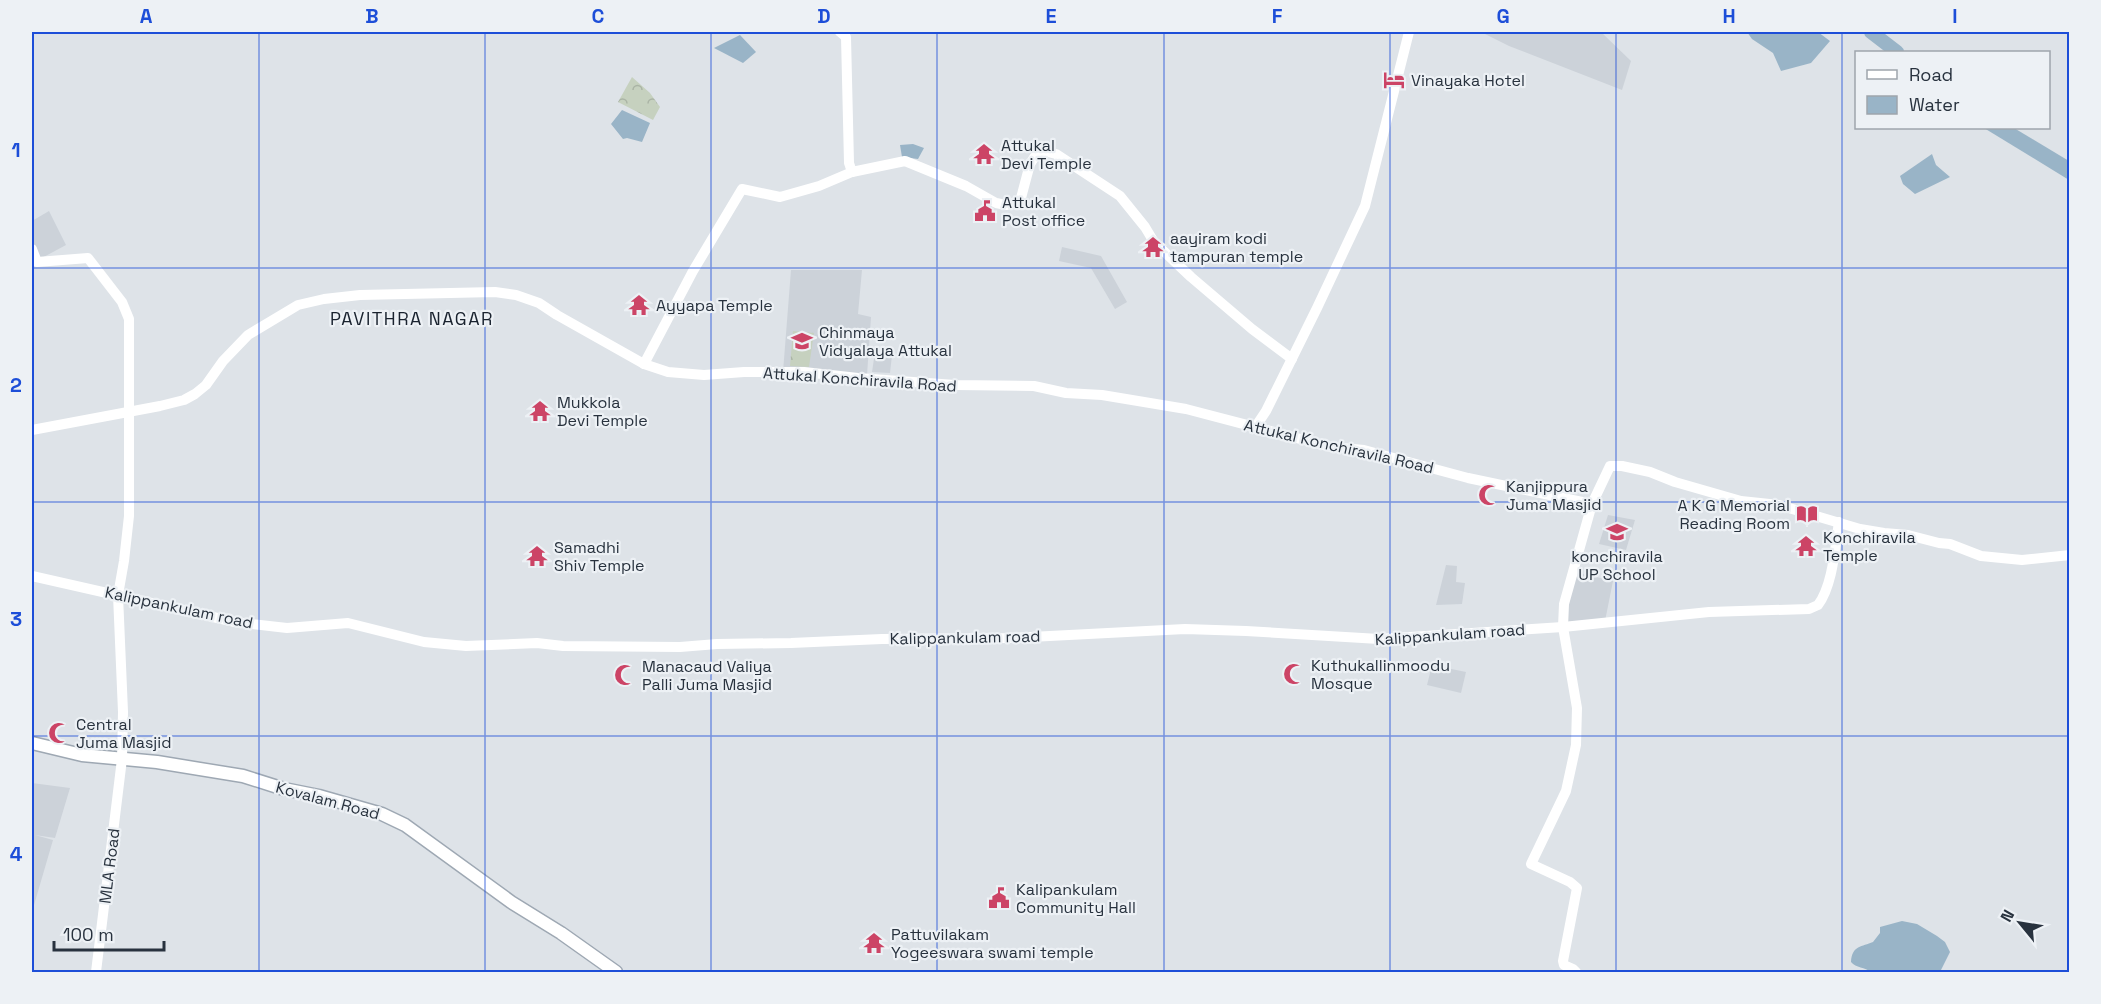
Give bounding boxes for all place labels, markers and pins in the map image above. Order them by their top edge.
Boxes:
hotel icon: Vinayaka Hotel [1382,68,1406,92]
place label: Vinayaka Hotel [1411,70,1525,91]
place label: Attukal Devi Temple [1001,135,1092,174]
temple icon: Attukal Devi Temple [972,142,996,166]
place label: Attukal Post office [1002,192,1085,231]
public building icon: Attukal Post office [973,199,997,223]
place label: aayiram kodi tampuran temple [1170,228,1303,267]
temple icon: aayiram kodi tampuran temple [1141,235,1165,259]
temple icon: Ayyapa Temple [627,293,651,317]
place label: Ayyapa Temple [656,295,773,316]
place label: Chinmaya Vidyalaya Attukal [819,322,952,361]
school or university icon: Chinmaya Vidyalaya Attukal [790,329,814,353]
place label: Mukkola Devi Temple [557,392,648,431]
temple icon: Mukkola Devi Temple [528,399,552,423]
place label: Kanjippura Juma Masjid [1506,476,1602,515]
mosque icon: Kanjippura Juma Masjid [1477,483,1501,507]
place label: A K G Memorial Reading Room [1677,495,1790,534]
library icon: A K G Memorial Reading Room [1795,502,1819,526]
school or university icon: konchiravila UP School [1605,520,1629,544]
place label: Konchiravila Temple [1823,527,1916,566]
temple icon: Konchiravila Temple [1794,534,1818,558]
place label: Samadhi Shiv Temple [554,537,645,576]
temple icon: Samadhi Shiv Temple [525,544,549,568]
place label: konchiravila UP School [1571,546,1663,585]
place label: Kuthukallinmoodu Mosque [1311,655,1450,694]
place label: Manacaud Valiya Palli Juma Masjid [642,656,772,695]
mosque icon: Kuthukallinmoodu Mosque [1282,662,1306,686]
mosque icon: Manacaud Valiya Palli Juma Masjid [613,663,637,687]
place label: Central Juma Masjid [76,714,172,753]
mosque icon: Central Juma Masjid [47,721,71,745]
place label: Kalipankulam Community Hall [1016,879,1136,918]
public building icon: Kalipankulam Community Hall [987,886,1011,910]
place label: Pattuvilakam Yogeeswara swami temple [891,924,1094,963]
temple icon: Pattuvilakam Yogeeswara swami temple [862,931,886,955]

